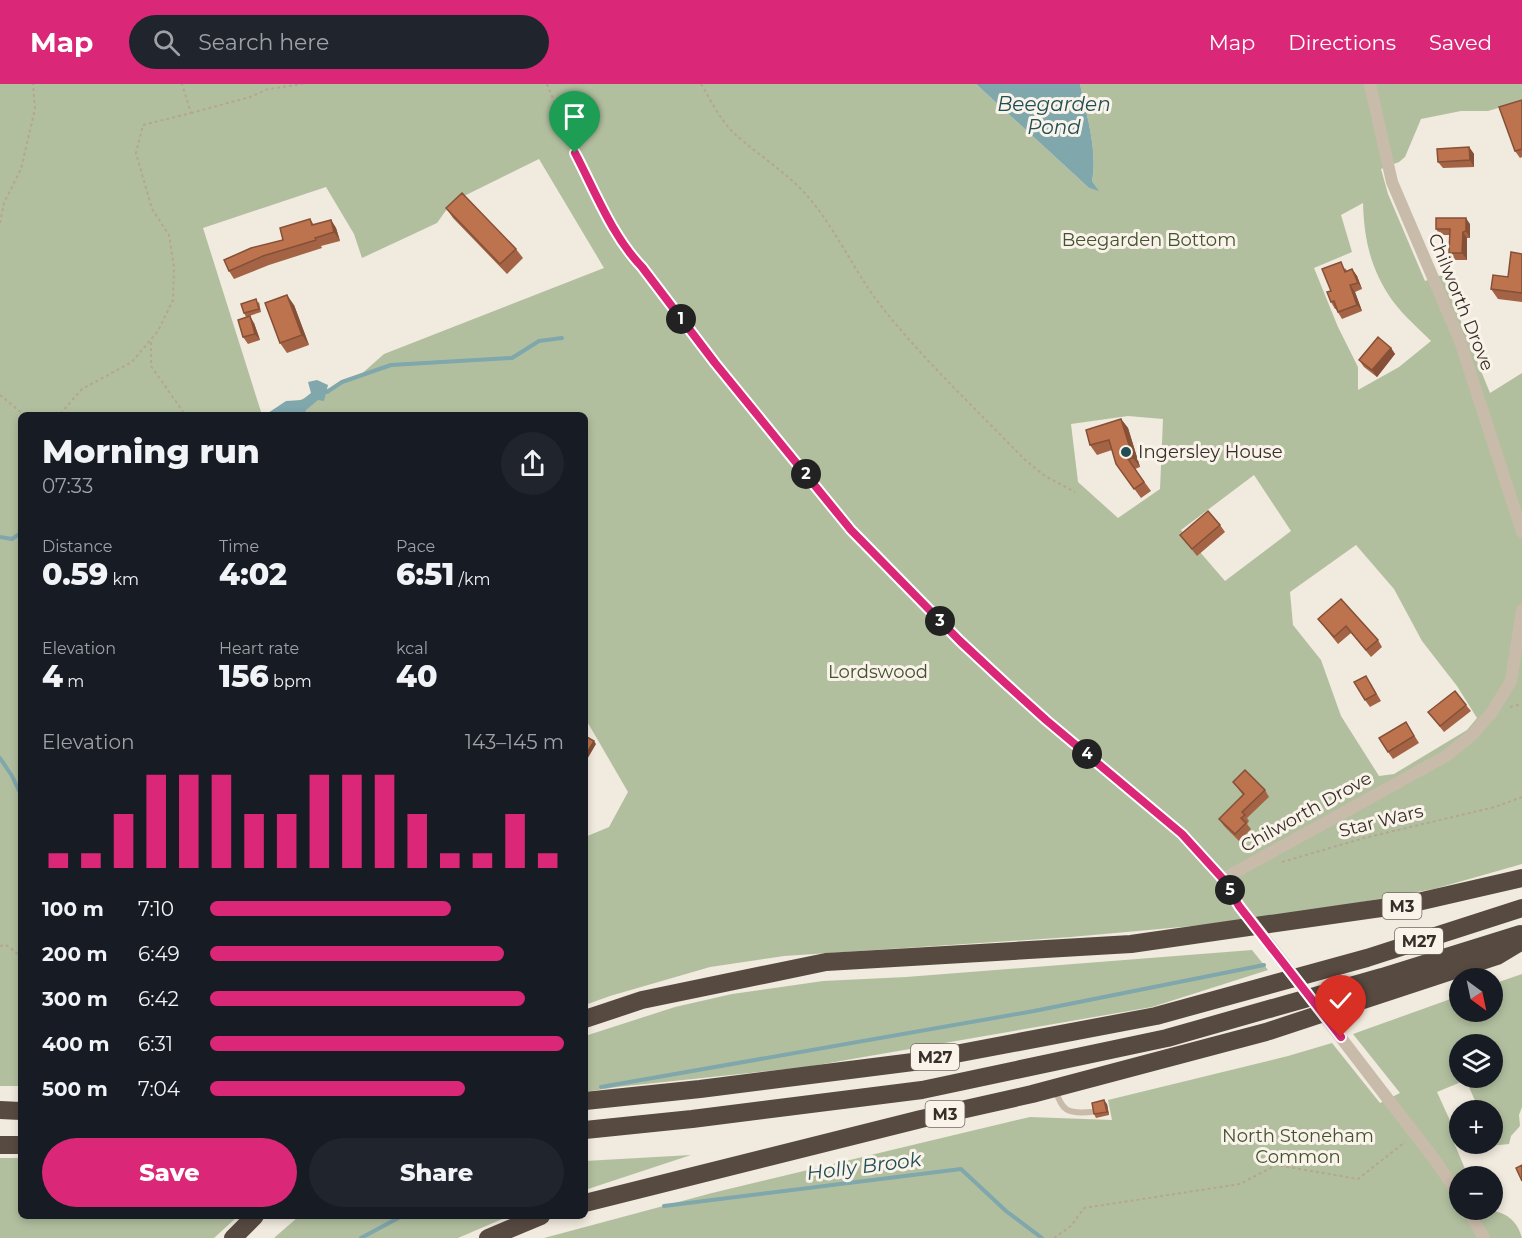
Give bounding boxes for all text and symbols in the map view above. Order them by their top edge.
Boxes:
search box [129,15,549,69]
text: Map [30,25,93,59]
icon: search [150,26,183,59]
text: Search here [198,29,329,56]
text: Map [1209,30,1255,55]
text: Directions [1288,30,1396,55]
text: Saved [1429,30,1492,55]
pin [549,91,600,153]
water label: Beegarden Pond [997,92,1111,139]
icon: arrive [558,100,591,133]
park label: Beegarden Bottom [1062,229,1236,251]
street label: Chilworth Drove [1423,230,1499,374]
pin: 1 [666,304,696,334]
text: 1 [678,309,684,328]
text: Morning run [42,431,260,471]
button: share [501,432,564,495]
place label: Ingersley House [1138,441,1283,463]
marker: Ingersley House [1119,445,1133,459]
pin: 2 [791,459,821,489]
text: 2 [801,464,811,483]
text: 07:33 [42,474,93,498]
text: Distance [42,537,112,556]
text: Time [219,537,259,556]
text: Pace [396,537,435,556]
text: 0.59 [42,556,108,593]
text: 4:02 [219,556,287,593]
text: 6:51 [396,556,454,593]
text: km [108,570,139,589]
text: /km [454,570,490,589]
pin: 3 [925,606,955,636]
text: 3 [935,611,945,630]
text: Elevation [42,639,116,658]
text: Heart rate [219,639,299,658]
text: kcal [396,639,428,658]
text: 4 [42,658,63,695]
text: 156 [219,658,269,695]
text: 40 [396,658,438,695]
park label: Lordswood [828,661,928,683]
text: m [63,672,84,691]
text: bpm [269,672,312,691]
text: Elevation [42,730,134,754]
text: 143–145 m [465,730,564,754]
pin: 4 [1072,739,1102,769]
text: 4 [1081,744,1093,763]
street label: Chilworth Drove [1237,767,1375,857]
street label: Star Wars [1337,800,1426,842]
pin: 5 [1215,875,1245,905]
text: 5 [1225,880,1235,899]
road number: M3 [1382,893,1422,919]
text: 100 m [42,897,104,921]
text: 7:10 [138,897,174,921]
road number: M27 [1395,928,1443,954]
text: 200 m [42,942,108,966]
text: 6:49 [138,942,180,966]
north arrow [1449,968,1503,1022]
map controls [1449,968,1503,1220]
pin [1315,975,1366,1037]
icon: check [1324,984,1357,1017]
text: 300 m [42,987,108,1011]
text: 6:42 [138,987,179,1011]
text: 400 m [42,1032,110,1056]
text: 6:31 [138,1032,173,1056]
button: layers [1449,1034,1503,1088]
road number: M27 [911,1044,959,1070]
text: 500 m [42,1077,108,1101]
text: 7:04 [138,1077,180,1101]
button: + [1449,1100,1503,1154]
road number: M3 [926,1101,964,1127]
park label: North Stoneham Common [1222,1125,1374,1168]
button: Save [42,1138,297,1207]
button: Share [309,1138,564,1207]
water label: Holly Brook [805,1147,924,1185]
button: − [1449,1166,1503,1220]

